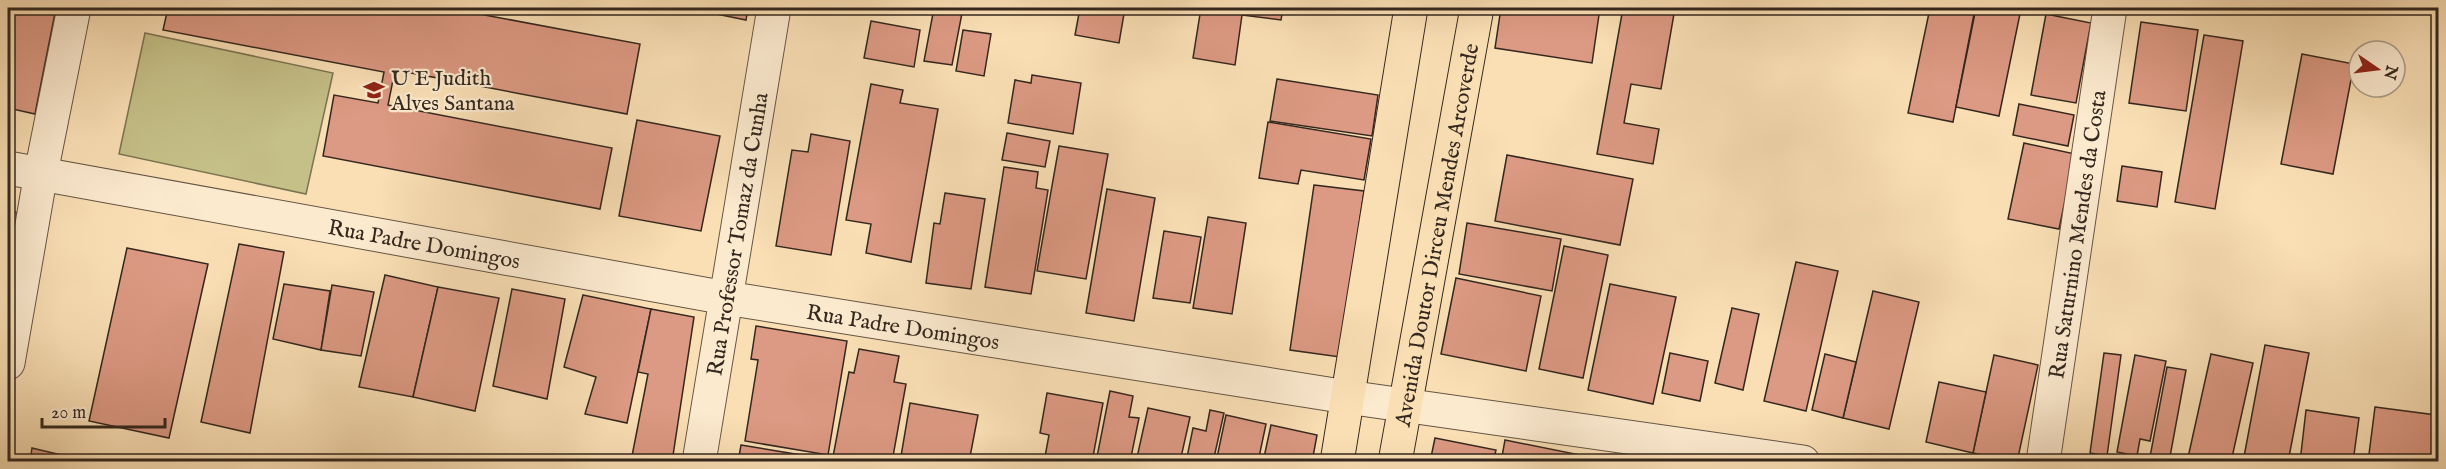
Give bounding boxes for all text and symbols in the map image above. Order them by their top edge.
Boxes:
north arrow [2347,39,2407,99]
street label: Avenida Doutor Dirceu Mendes Arcoverde [1390,41,1486,430]
text: N [2378,62,2401,81]
place label: U E Judith Alves Santana [390,65,515,118]
school or university icon: U E Judith Alves Santana [362,78,386,102]
street label: Rua Saturnino Mendes da Costa [2043,88,2114,381]
street label: Rua Professor Tomaz da Cunha [701,90,776,378]
street label: Rua Padre Domingos [326,214,522,276]
street label: Rua Padre Domingos [804,299,1001,357]
scale bar [42,391,165,429]
text: 20 m [51,402,86,425]

